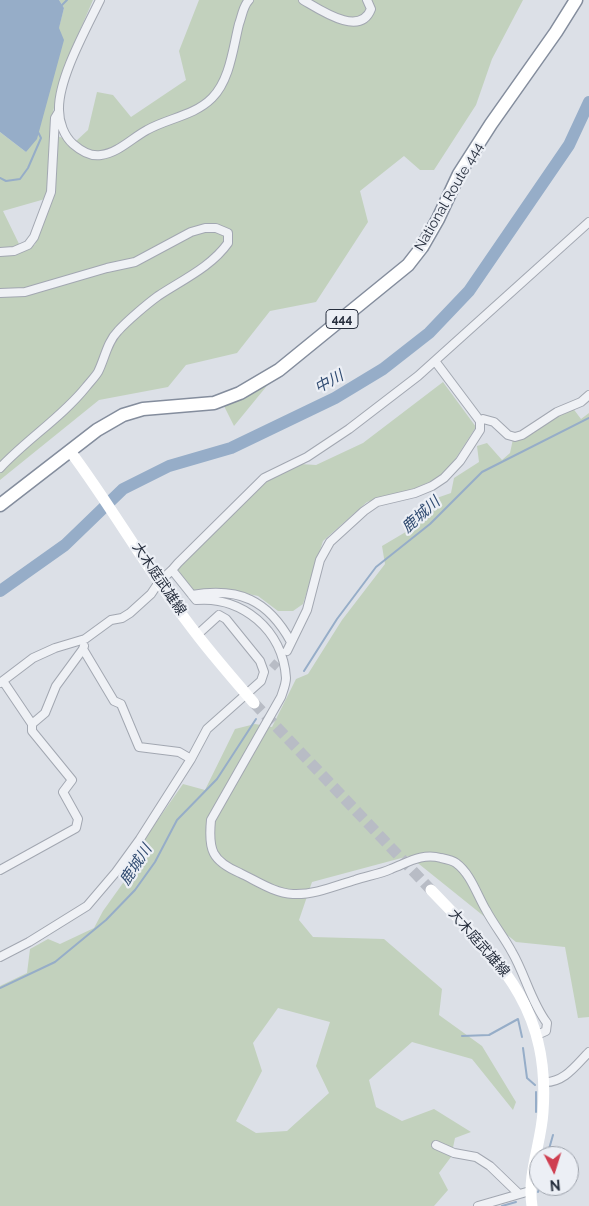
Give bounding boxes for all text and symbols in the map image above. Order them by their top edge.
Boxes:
street label: National Route 444 [411,140,487,254]
road number: 444 [326,310,358,328]
water label: 中川 [312,367,346,397]
water label: 鹿城川 [398,493,444,537]
street label: 大木庭武雄線 [129,539,189,619]
water label: 鹿城川 [116,841,156,889]
street label: 大木庭武雄線 [445,906,513,980]
north arrow [529,1146,579,1196]
text: N [549,1177,561,1193]

